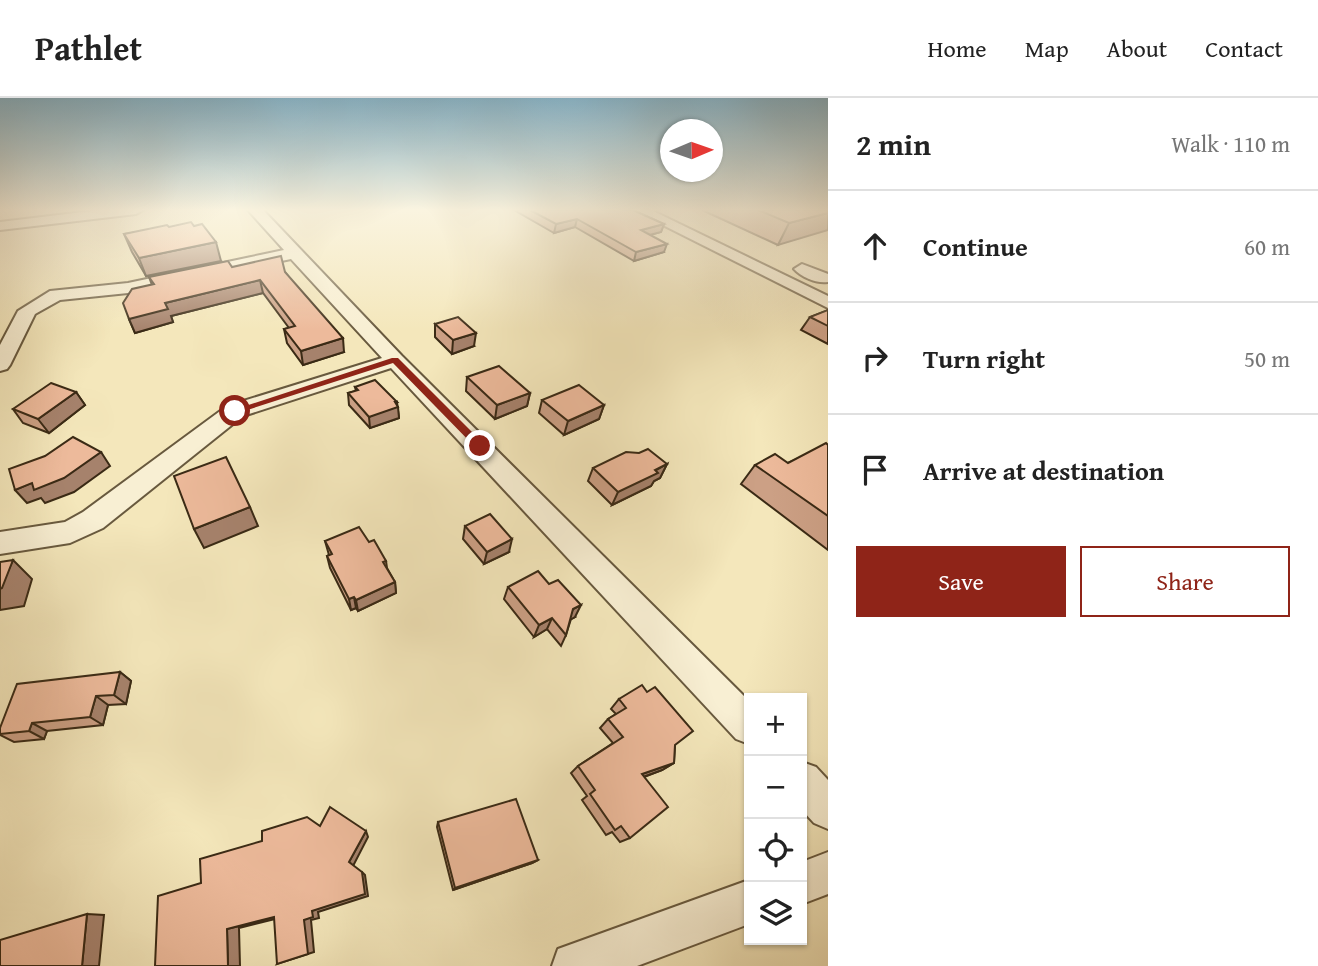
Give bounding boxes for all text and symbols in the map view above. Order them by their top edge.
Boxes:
text: Pathlet [35,24,142,72]
text: Home [928,31,987,66]
text: Map [1025,31,1069,66]
text: About [1107,31,1167,66]
text: Contact [1205,31,1283,66]
north arrow [660,119,723,182]
text: 2 min [856,122,931,166]
text: Walk · 110 m [1171,127,1290,160]
icon: ahead [856,227,894,265]
text: Continue [923,227,1028,266]
text: 60 m [1244,230,1290,263]
icon: right [856,339,894,377]
text: Turn right [923,339,1045,378]
text: 50 m [1244,342,1290,375]
route start [219,395,250,426]
route end [464,430,495,461]
icon: arrive [856,451,894,489]
text: Arrive at destination [923,451,1164,490]
button: Save [856,546,1066,617]
button: Share [1080,546,1290,617]
map controls [744,693,807,945]
button: + [744,693,807,756]
button: − [744,756,807,819]
button: locate [744,819,807,882]
button: layers [744,882,807,945]

